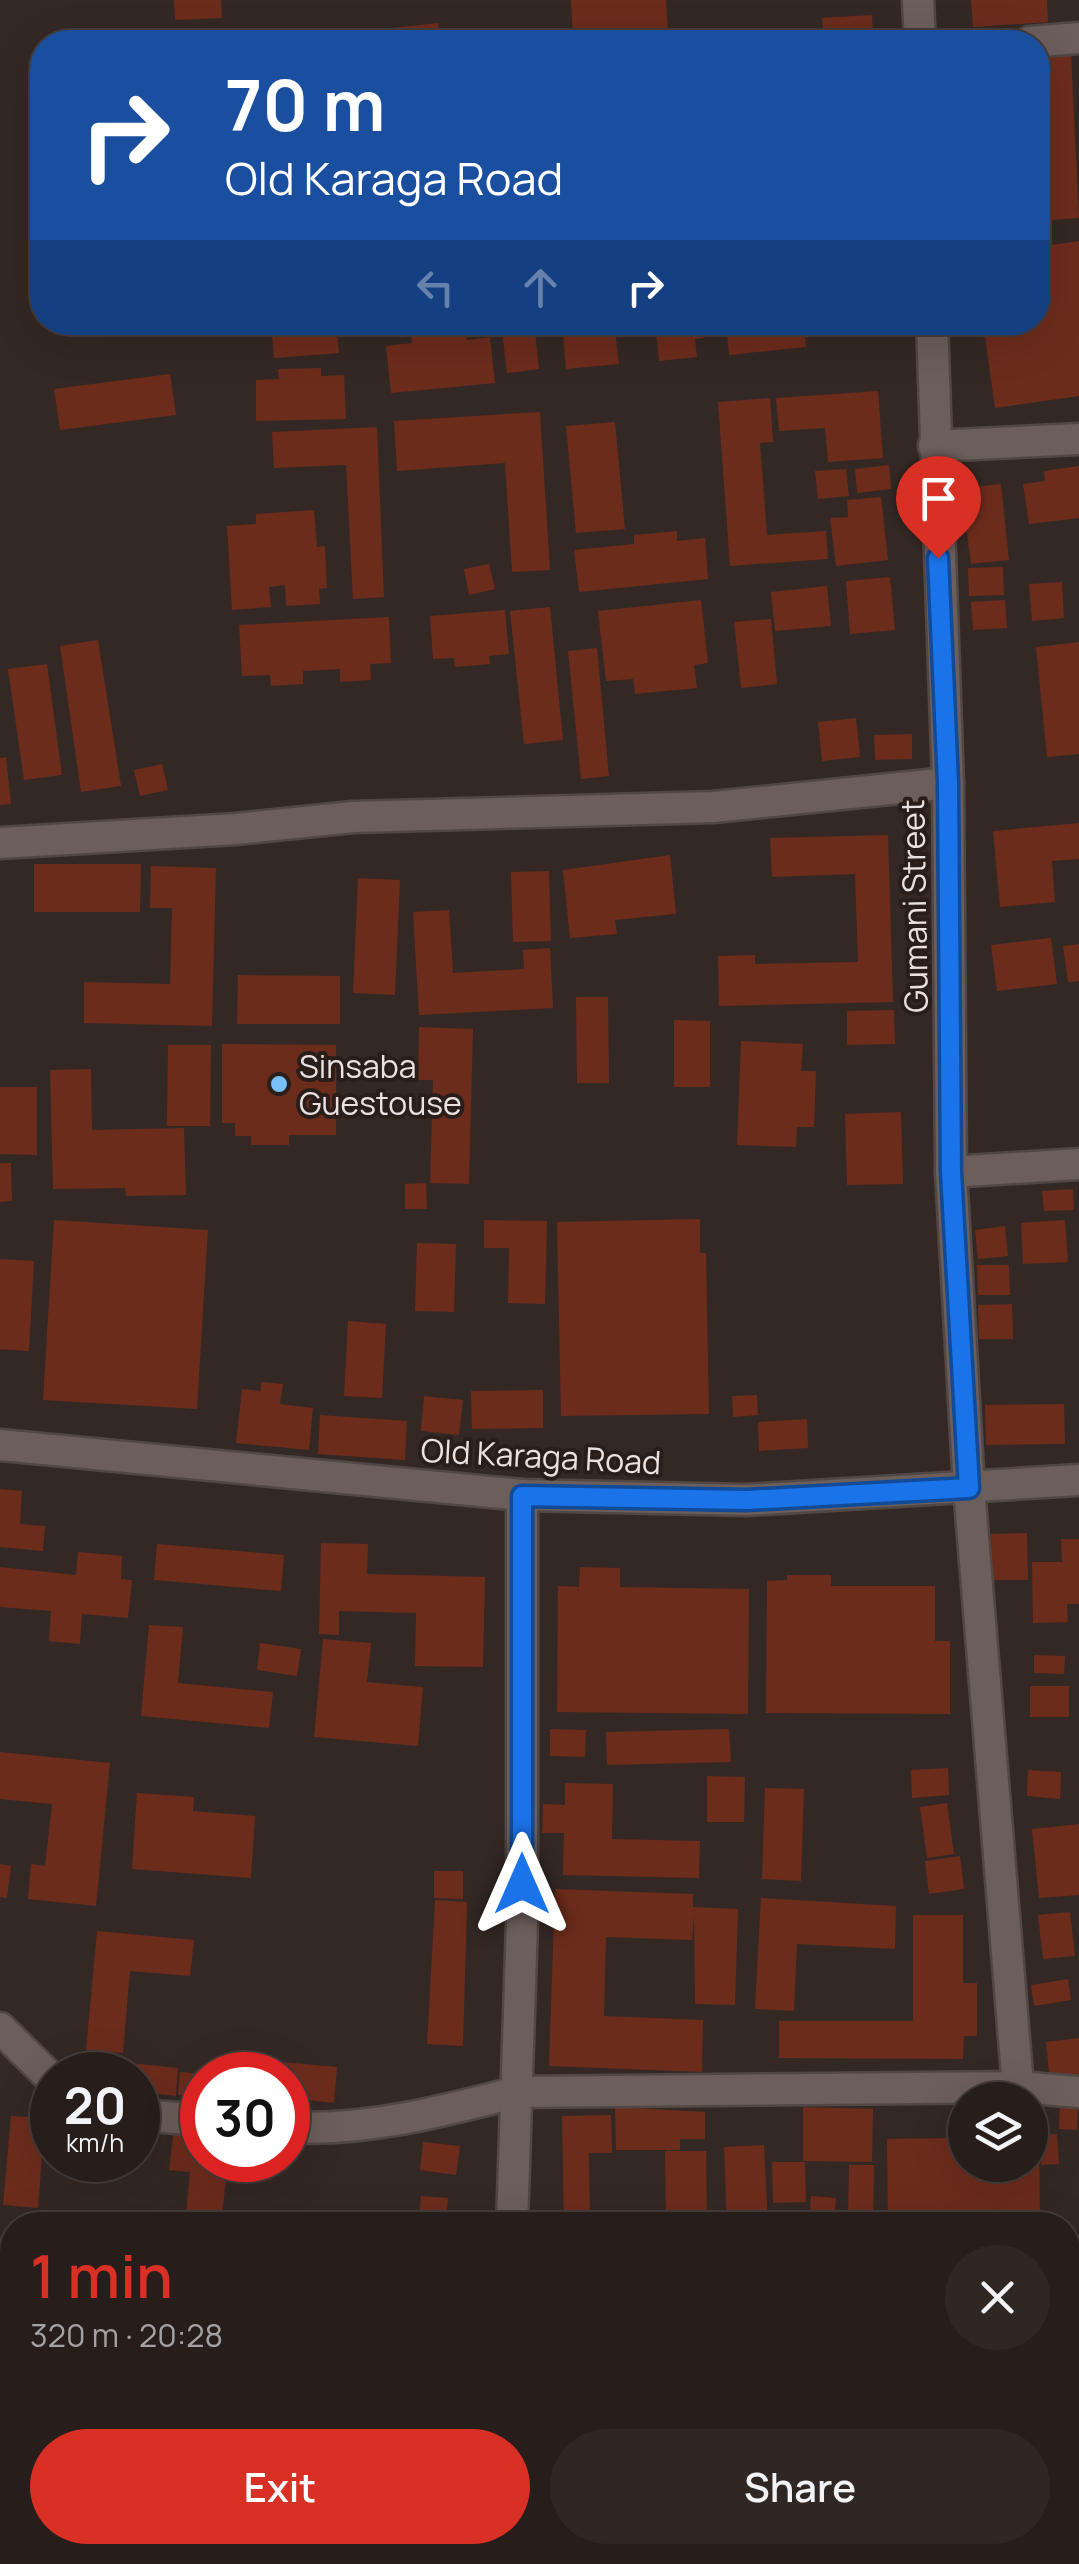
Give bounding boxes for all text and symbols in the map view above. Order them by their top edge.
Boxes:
text: 70 m [225,56,385,152]
icon: right [60,70,190,200]
text: Old Karaga Road [225,147,563,209]
icon: left [408,260,463,315]
icon: ahead [513,260,568,315]
icon: right [618,260,673,315]
pin [896,456,981,559]
icon: arrive [911,471,966,526]
street label: Gumani Street [890,799,938,1013]
place label: Sinsaba Guestouse [299,1044,462,1125]
marker: Sinsaba Guestouse [268,1073,290,1095]
street label: Old Karaga Road [420,1428,662,1484]
position arrow [470,1832,574,1936]
speed limit sign: 30 [180,2052,310,2182]
text: 20 [64,2071,126,2139]
map controls [948,2082,1048,2182]
button: layers [948,2082,1048,2182]
text: km/h [66,2125,124,2160]
text: 1 min [30,2234,173,2316]
button: close [945,2245,1050,2350]
text: 320 m · 20:28 [30,2313,223,2357]
button: Exit [30,2429,530,2544]
button: Share [550,2429,1050,2544]

